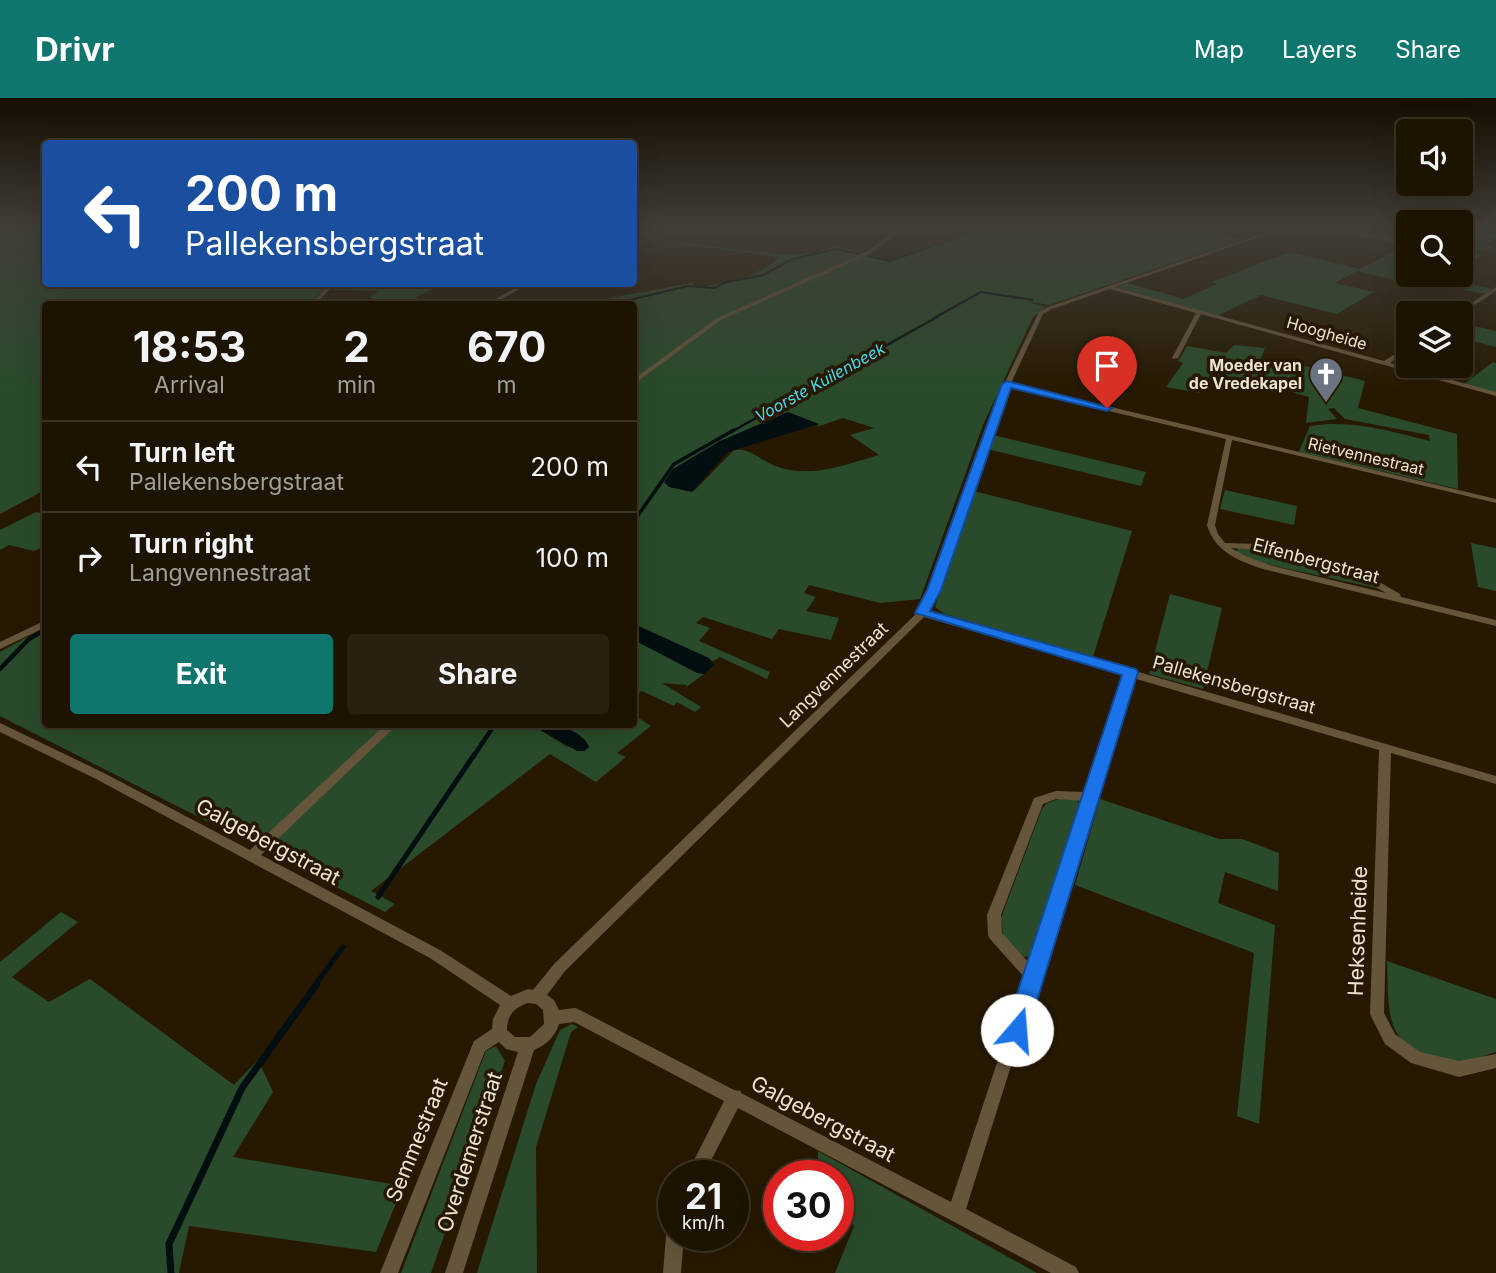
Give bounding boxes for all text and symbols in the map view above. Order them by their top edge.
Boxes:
text: Drivr [35,29,115,69]
text: Map [1194,35,1244,64]
text: Layers [1282,35,1357,64]
text: Share [1395,35,1461,64]
map controls [1396,119,1473,378]
button: sound [1396,119,1473,196]
text: 200 m [185,164,338,223]
icon: left [70,168,161,259]
button: search [1396,210,1473,287]
text: Pallekensbergstraat [185,224,484,263]
button: layers [1396,301,1473,378]
street label: Hoogheide [1285,312,1369,354]
text: 18:53 [133,321,246,372]
text: 2 [343,321,370,372]
text: 670 [467,321,546,372]
pin [1077,336,1137,408]
water label: Voorste Kuilenbeek [751,338,889,426]
icon: arrive [1088,347,1126,385]
place label: Moeder van de Vredekapel [1189,355,1302,393]
church icon: Moeder van de Vredekapel [1307,355,1345,404]
text: Arrival [154,371,225,399]
text: min [337,371,376,399]
text: m [497,371,517,399]
street label: Rietvennestraat [1306,433,1426,479]
text: Turn left [129,437,235,468]
icon: left [70,448,108,486]
text: 200 m [530,451,609,482]
text: Pallekensbergstraat [129,468,344,496]
text: Turn right [129,528,254,559]
street label: Elfenbergstraat [1251,534,1382,587]
icon: right [70,539,108,577]
text: 100 m [536,542,609,573]
text: Langvennestraat [129,559,311,587]
street label: Langvennestraat [775,618,892,732]
button: Exit [70,634,333,714]
button: Share [347,634,609,714]
street label: Pallekensbergstraat [1150,651,1318,718]
street label: Galgebergstraat [192,793,345,890]
street label: Heksenheide [1343,866,1372,996]
position arrow [980,993,1054,1067]
street label: Overdemerstraat [432,1068,507,1235]
street label: Galgebergstraat [747,1070,900,1167]
street label: Semmestraat [380,1074,453,1205]
speed limit sign: 30 [763,1160,854,1251]
text: 21 [685,1175,722,1217]
text: km/h [682,1212,725,1233]

